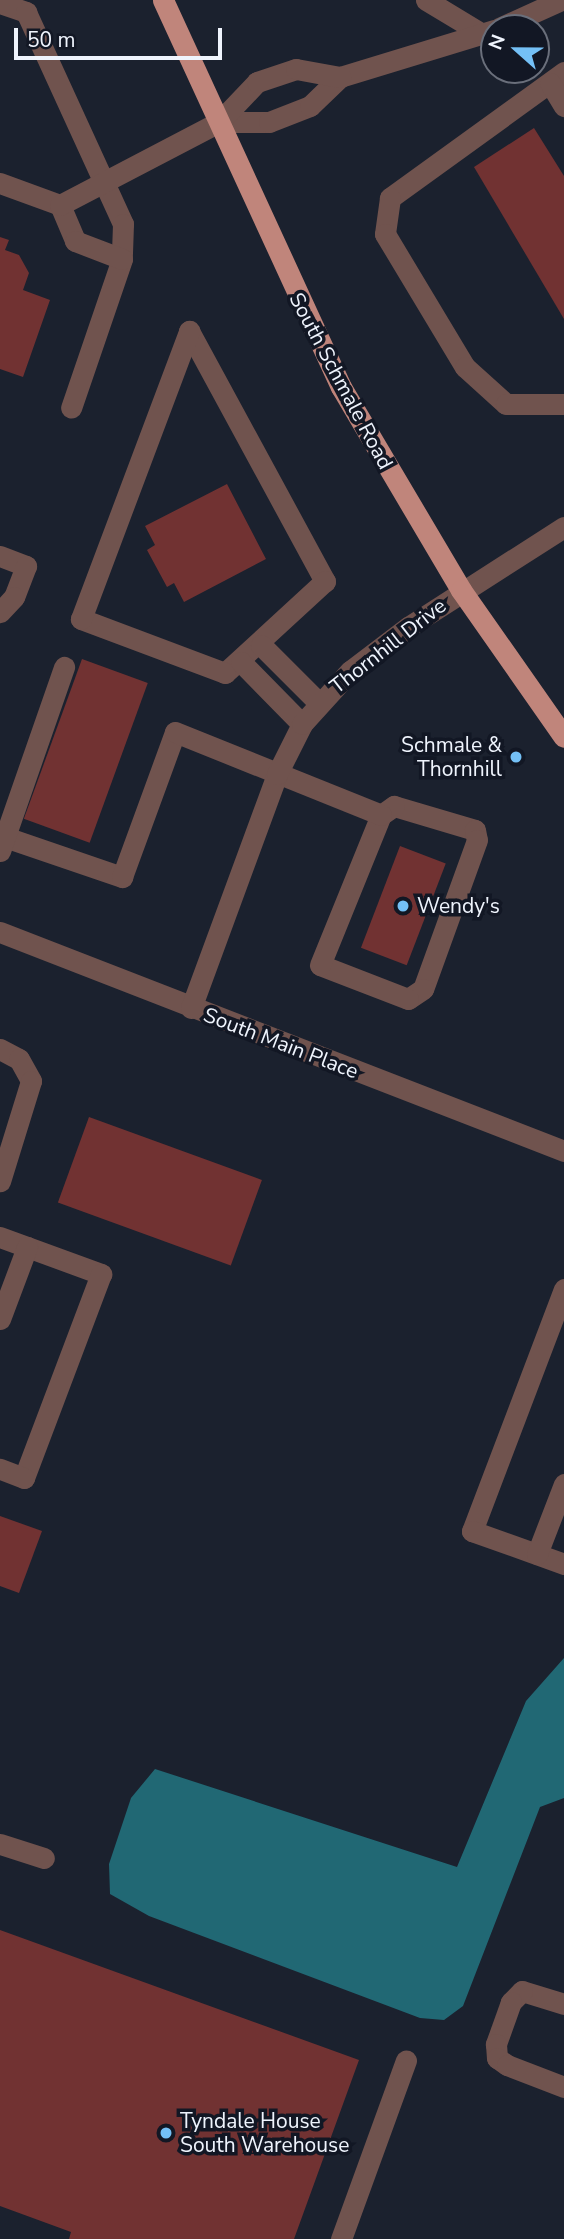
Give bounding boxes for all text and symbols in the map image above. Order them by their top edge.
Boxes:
scale bar [18,14,226,58]
north arrow [480,14,550,84]
text: 50 m [27,26,76,54]
text: N [483,31,512,53]
street label: South Schmale Road [284,288,398,474]
street label: Thornhill Drive [325,593,451,699]
place label: Schmale & Thornhill [401,732,502,782]
marker: Schmale & Thornhill [508,749,524,765]
place label: Wendy's [417,893,500,919]
marker: Wendy's [395,898,411,914]
street label: South Main Place [200,1002,362,1084]
place label: Tyndale House South Warehouse [180,2108,349,2158]
marker: Tyndale House South Warehouse [158,2125,174,2141]

